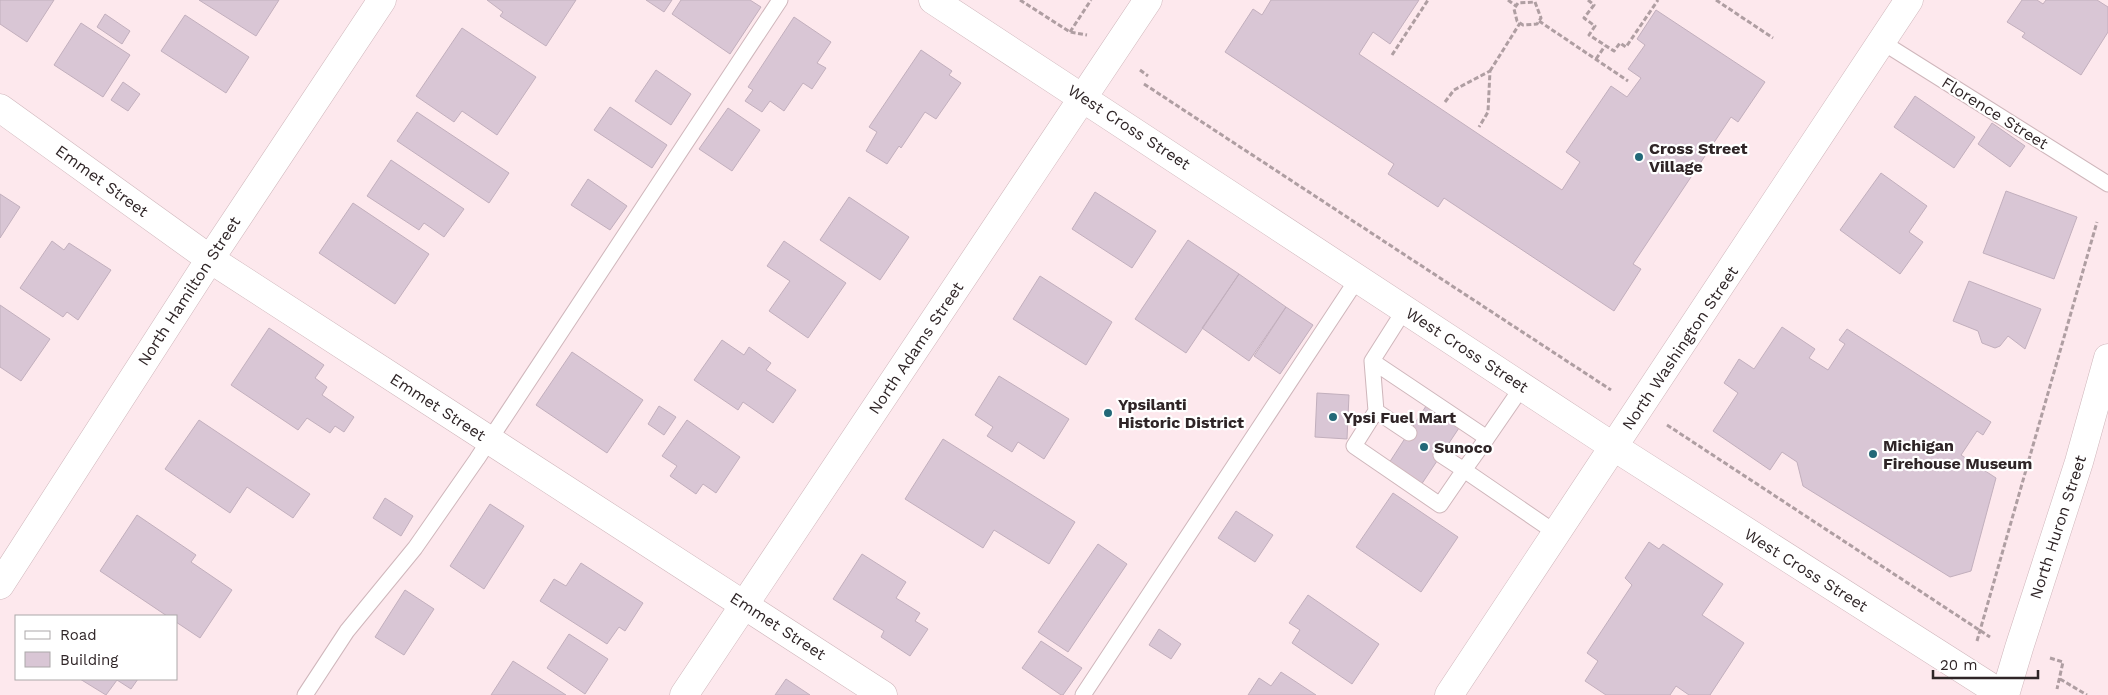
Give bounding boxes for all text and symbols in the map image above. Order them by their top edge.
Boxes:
street label: Florence Street [1938,73,2052,153]
street label: West Cross Street [1064,80,1194,174]
place label: Cross Street Village [1649,139,1747,176]
street label: Emmet Street [52,141,152,221]
marker: Cross Street Village [1633,151,1645,163]
street label: North Hamilton Street [134,213,244,369]
street label: North Washington Street [1618,262,1742,434]
street label: North Adams Street [865,278,968,418]
street label: West Cross Street [1402,303,1532,397]
street label: Emmet Street [387,369,490,445]
place label: Ypsilanti Historic District [1118,395,1244,432]
marker: Ypsilanti Historic District [1102,407,1114,419]
place label: Ypsi Fuel Mart [1343,408,1456,427]
marker: Ypsi Fuel Mart [1327,411,1339,423]
place label: Michigan Firehouse Museum [1883,436,2032,473]
place label: Sunoco [1434,438,1493,457]
marker: Sunoco [1418,441,1430,453]
marker: Michigan Firehouse Museum [1867,448,1879,460]
street label: North Huron Street [2026,452,2090,601]
street label: West Cross Street [1741,524,1871,616]
street label: Emmet Street [727,588,830,664]
legend [15,615,178,680]
text: Road [60,626,97,644]
scale bar [1933,648,2038,680]
text: Building [60,651,118,669]
text: 20 m [1940,656,1978,674]

